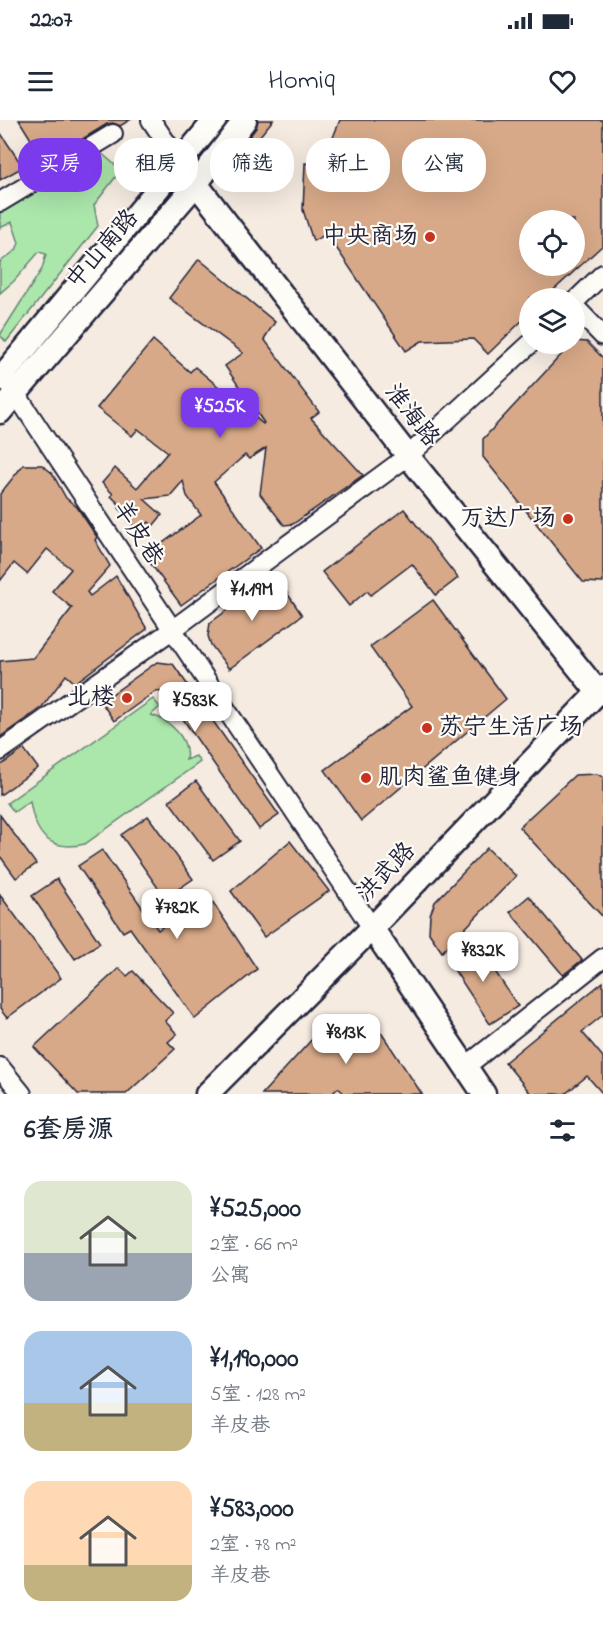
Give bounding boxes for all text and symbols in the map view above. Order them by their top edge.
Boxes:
text: 22:07 [30,5,72,37]
text: Homiq [268,62,335,101]
icon: menu [24,65,57,98]
icon: heart [546,65,579,98]
chip: 买房 [18,138,102,192]
chip: 租房 [114,138,198,192]
chip: 筛选 [210,138,294,192]
chip: 新上 [306,138,390,192]
chip: 公寓 [402,138,486,192]
street label: 中山南路 [58,202,148,298]
map controls [519,210,585,354]
button: locate [519,210,585,276]
place label: 中央商场 [322,220,418,255]
marker: 中央商场 [423,230,437,244]
button: layers [519,288,585,354]
street label: 淮海路 [375,377,447,455]
pin: ¥525K [178,388,262,439]
text: ¥525K [195,393,245,422]
street label: 羊皮巷 [103,494,171,574]
place label: 万达广场 [460,502,556,537]
marker: 万达广场 [561,512,575,526]
pin: ¥1.19M [203,571,301,622]
text: ¥1.19M [231,576,273,605]
place label: 北楼 [67,681,115,716]
pin: ¥583K [153,682,237,733]
text: ¥583K [173,687,217,716]
marker: 北楼 [120,691,134,705]
place label: 苏宁生活广场 [439,711,583,746]
marker: 苏宁生活广场 [420,721,434,735]
place label: 肌肉鲨鱼健身 [378,761,522,796]
marker: 肌肉鲨鱼健身 [359,771,373,785]
street label: 洪武路 [349,835,425,911]
pin: ¥782K [135,889,219,940]
text: ¥782K [155,894,199,923]
pin: ¥832K [441,932,525,983]
text: ¥832K [461,937,505,966]
pin: ¥813K [304,1014,388,1065]
text: ¥813K [326,1019,366,1048]
text: 6套房源 [24,1112,113,1150]
icon: filters [546,1114,579,1147]
text: ¥525,000 [210,1191,301,1229]
icon: home [72,1205,144,1277]
text: 2室 · 66 m² [210,1231,298,1260]
text: 公寓 [210,1262,250,1291]
text: ¥1,190,000 [210,1341,298,1379]
icon: home [72,1355,144,1427]
text: 5室 · 128 m² [210,1381,306,1410]
text: 羊皮巷 [210,1412,270,1441]
text: ¥583,000 [210,1491,294,1529]
icon: home [72,1505,144,1577]
text: 2室 · 78 m² [210,1531,296,1560]
text: 羊皮巷 [210,1562,270,1591]

